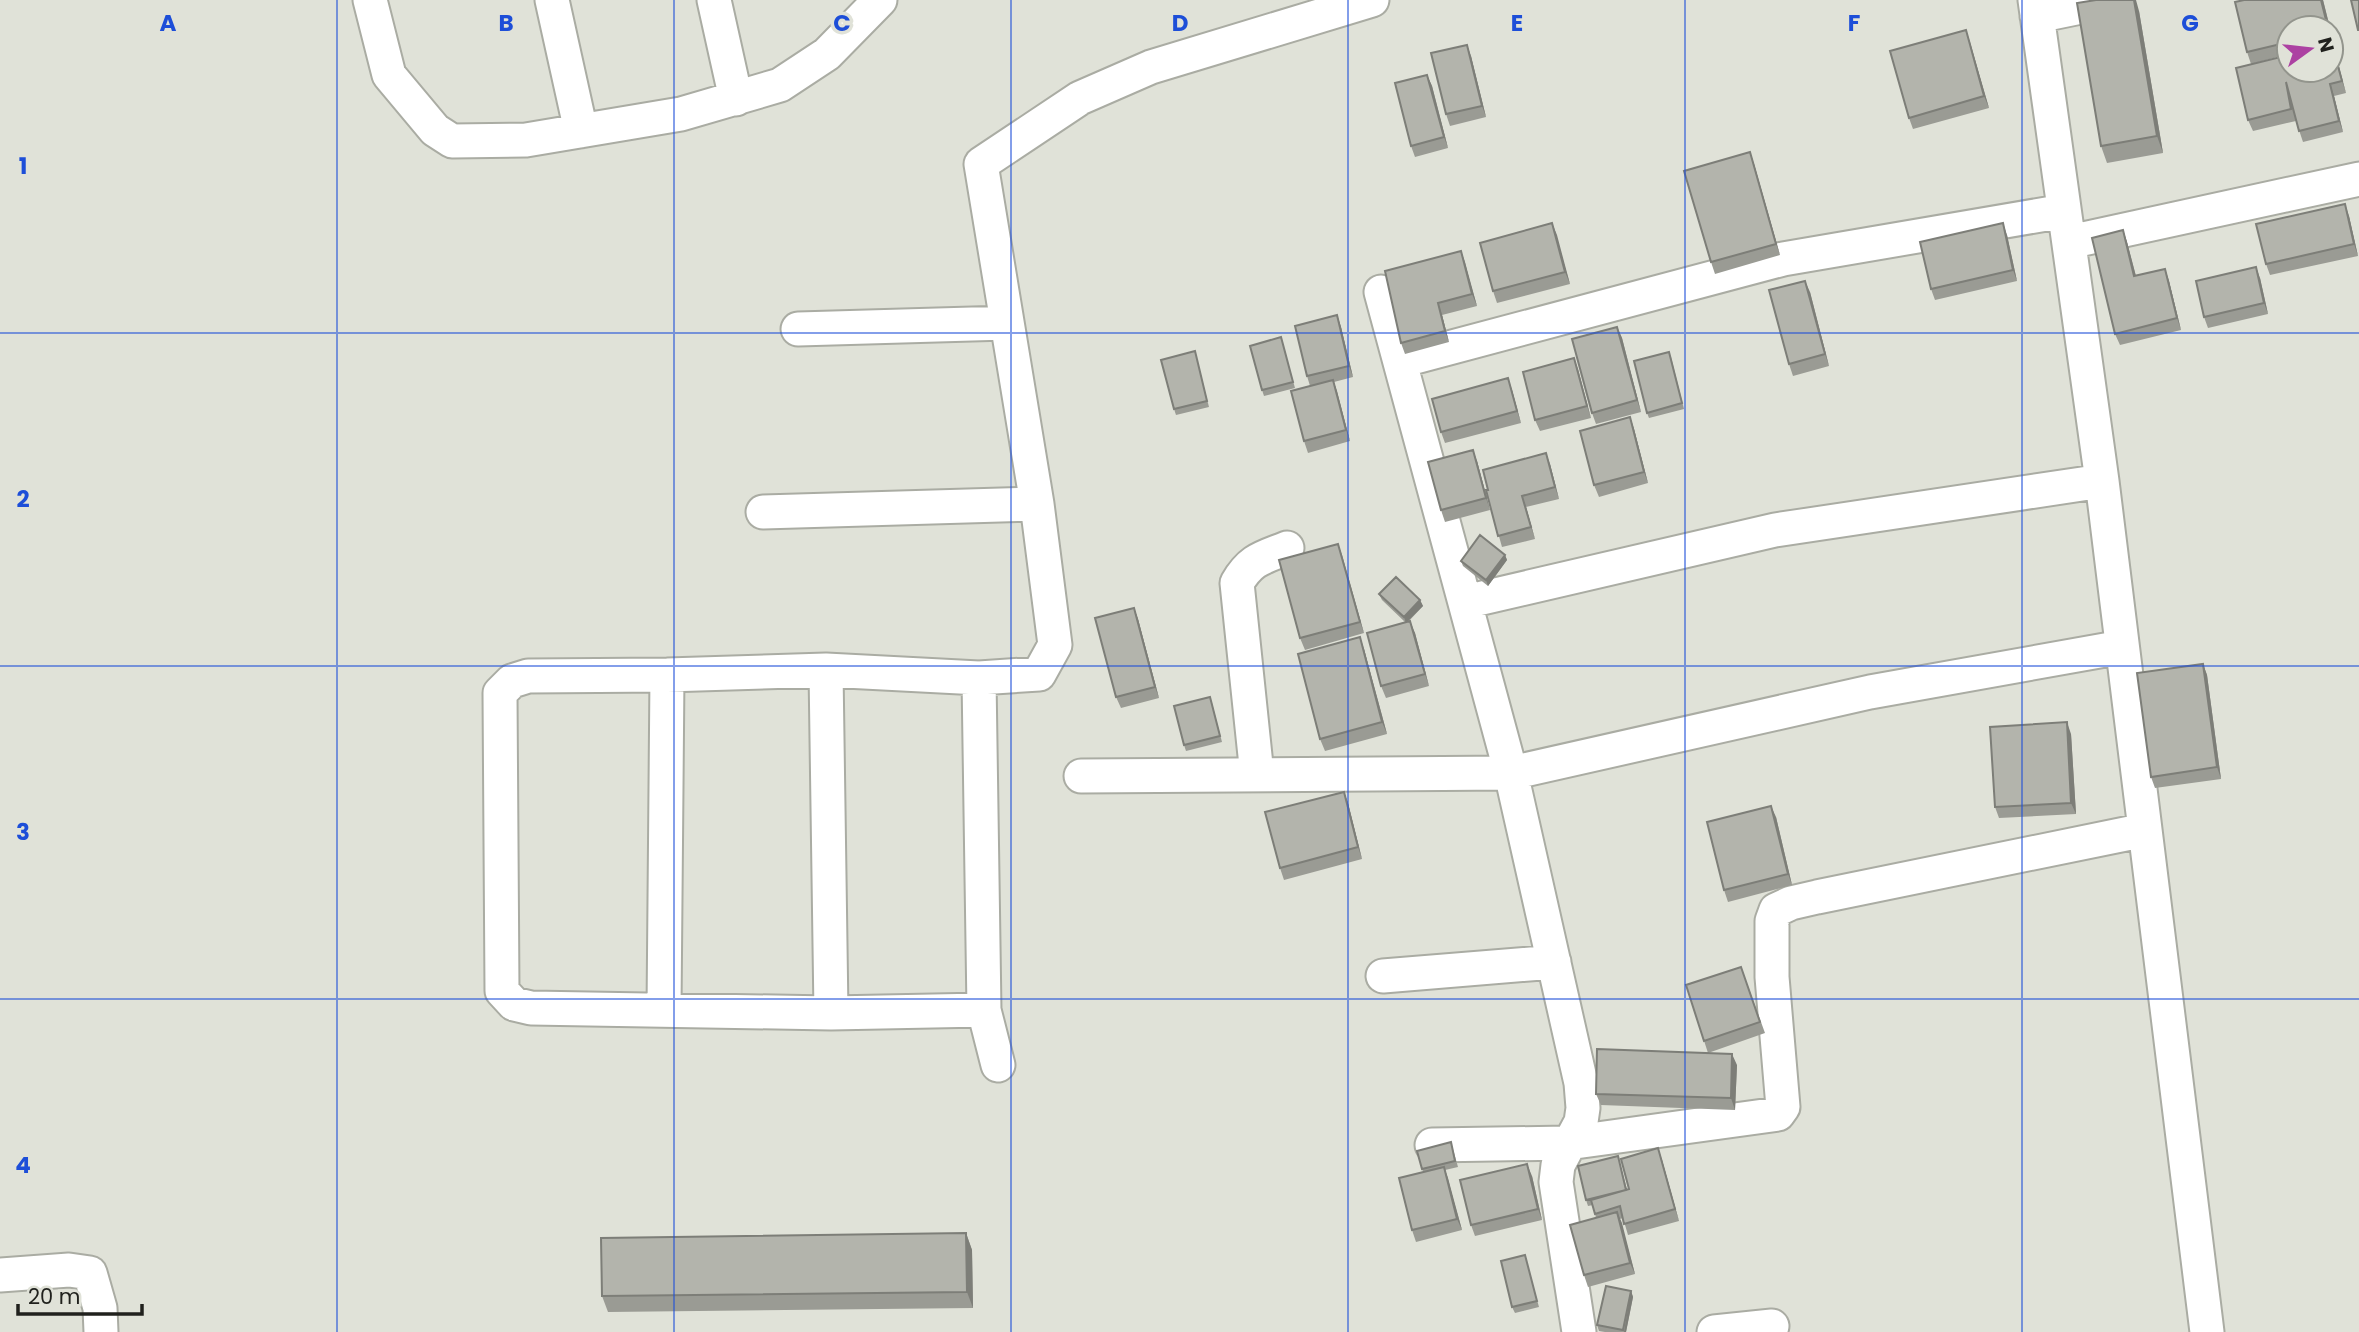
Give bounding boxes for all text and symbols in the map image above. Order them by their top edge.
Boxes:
text: A [160,7,177,39]
text: B [498,7,514,39]
text: C [833,7,851,39]
text: D [1172,7,1188,39]
text: E [1511,7,1523,39]
text: F [1848,7,1860,39]
text: G [2181,7,2199,39]
north arrow [2275,14,2345,84]
text: N [2311,34,2341,55]
text: 1 [19,150,27,182]
text: 2 [16,483,30,515]
text: 3 [16,816,30,848]
text: 4 [15,1149,31,1181]
scale bar [18,1272,142,1316]
text: 20 m [28,1282,81,1311]

